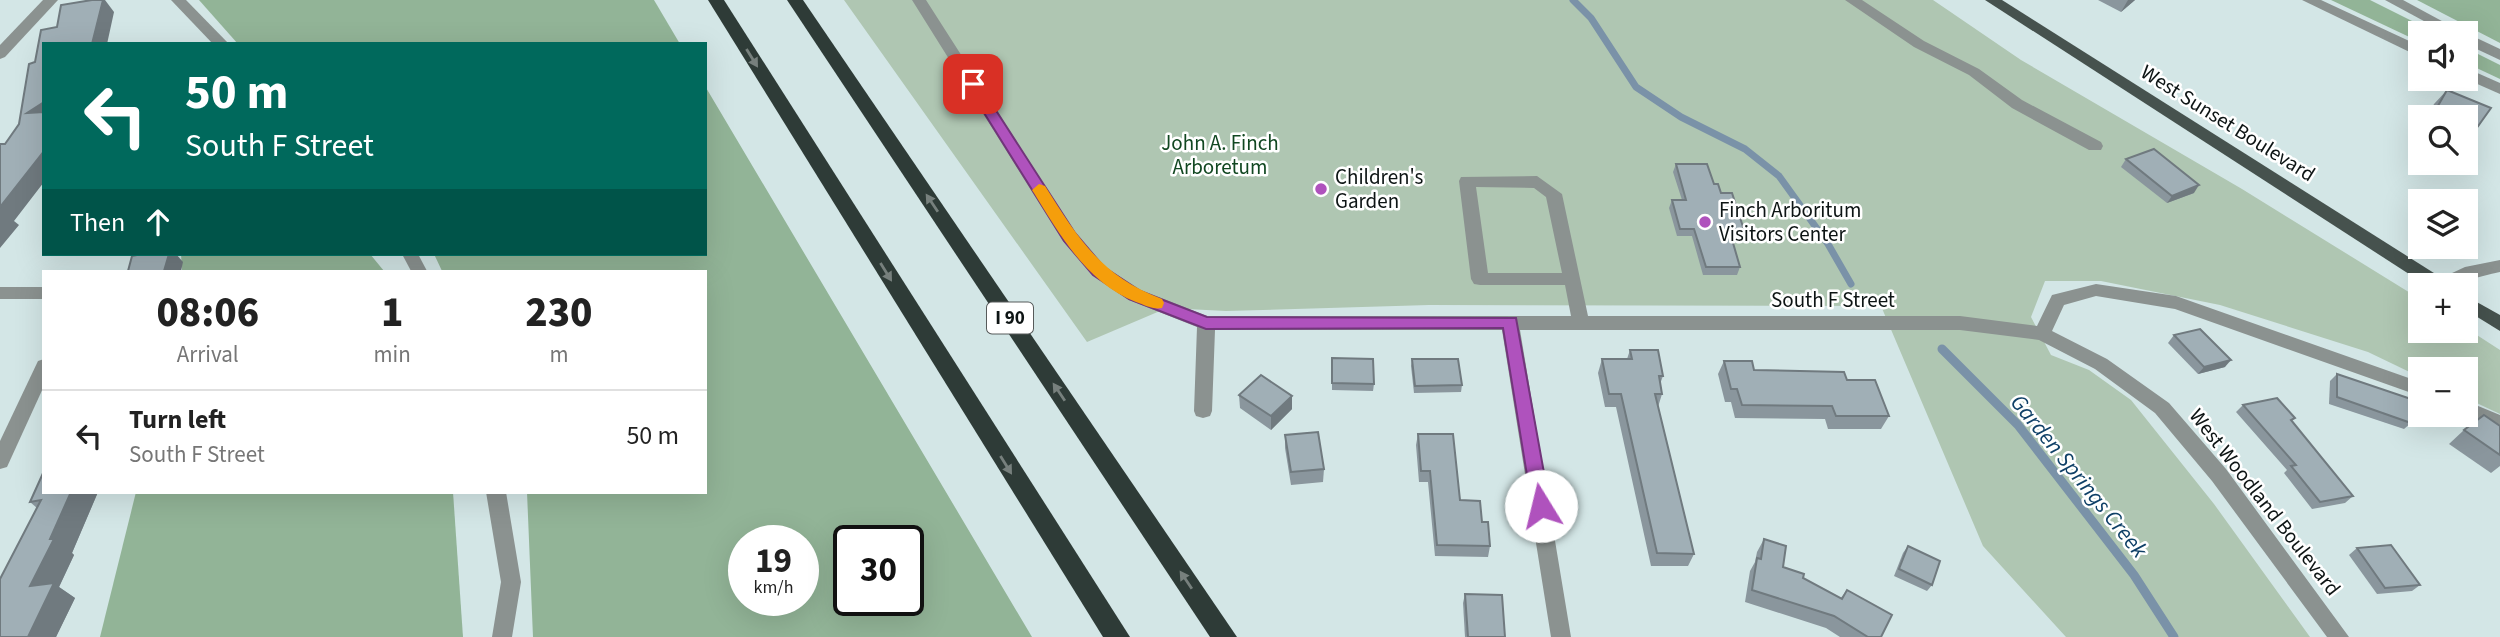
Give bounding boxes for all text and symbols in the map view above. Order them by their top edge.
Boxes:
map controls [2408,21,2478,427]
button: sound [2408,21,2478,91]
one-way arrow [746,48,759,68]
pin [943,54,1003,114]
street label: West Sunset Boulevard [2135,57,2321,189]
text: 50 m [185,58,289,128]
icon: arrive [954,65,992,103]
icon: left [70,70,161,161]
button: search [2408,105,2478,175]
text: South F Street [185,123,374,169]
park label: John A. Finch Arboretum [1161,128,1279,182]
place label: Children's Garden [1335,162,1423,216]
marker: Children's Garden [1313,181,1329,197]
button: layers [2408,189,2478,259]
one-way arrow [925,194,939,212]
place label: Finch Arboritum Visitors Center [1719,195,1861,249]
icon: ahead [139,203,177,241]
text: Then [70,204,125,241]
marker: Finch Arboritum Visitors Center [1697,214,1713,230]
one-way arrow [879,262,892,281]
button: + [2408,273,2478,343]
text: 08:06 [156,283,259,343]
text: 1 [381,283,403,343]
text: 230 [525,283,593,343]
street label: South F Street [1771,285,1895,315]
road number: I 90 [987,302,1033,334]
text: Arrival [177,338,239,371]
text: min [374,338,411,371]
text: m [549,338,568,371]
button: − [2408,357,2478,427]
one-way arrow [1052,383,1066,401]
water label: Garden Springs Creek [2003,387,2156,566]
text: Turn left [129,401,226,438]
street label: West Woodland Boulevard [2182,402,2348,602]
icon: left [70,417,108,455]
text: 50 m [626,417,679,454]
text: South F Street [129,438,265,471]
one-way arrow [1000,455,1013,474]
position arrow [1504,469,1578,543]
speed limit sign: 30 [833,525,924,616]
text: 19 [755,536,792,586]
one-way arrow [1180,571,1193,590]
text: km/h [754,575,793,600]

